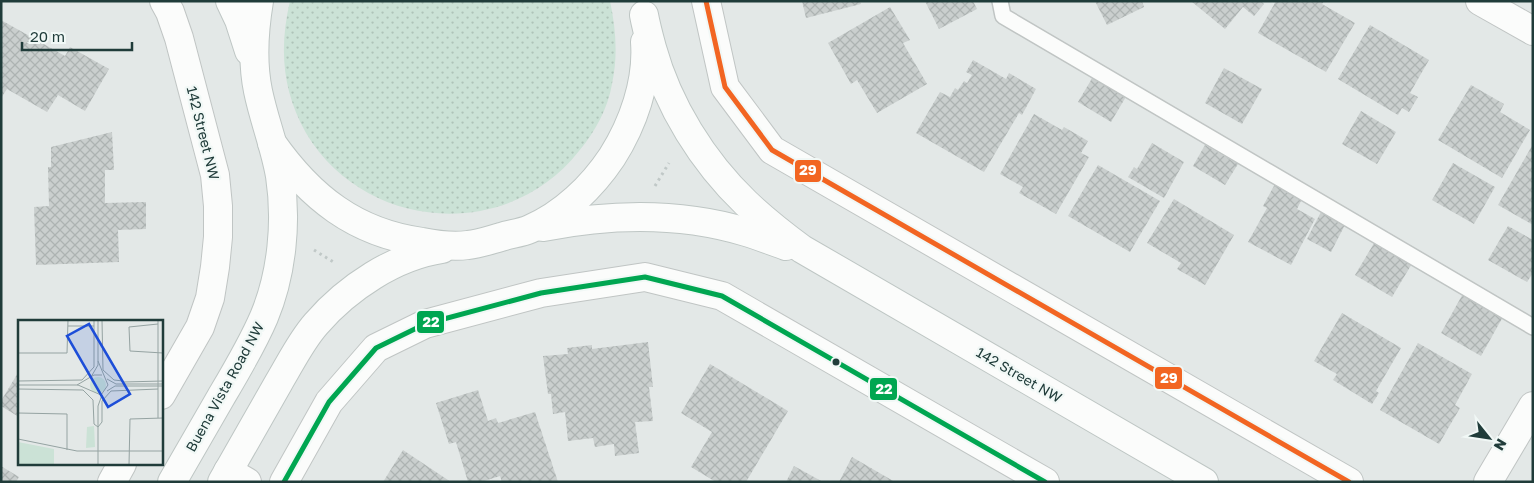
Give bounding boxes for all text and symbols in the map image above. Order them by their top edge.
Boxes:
scale bar [22,20,132,52]
text: 20 m [30,27,65,45]
street label: 142 Street NW [184,84,223,182]
line badge: 29 [794,159,822,183]
text: 29 [799,161,817,178]
line badge: 22 [416,310,445,334]
text: 22 [422,313,440,330]
street label: Buena Vista Road NW [182,319,268,454]
inset map [18,320,162,466]
street label: 142 Street NW [973,343,1066,406]
unlabelled marker [831,357,841,367]
line badge: 29 [1154,366,1183,390]
text: 29 [1160,369,1178,386]
line badge: 22 [869,377,898,401]
text: 22 [875,380,893,397]
north arrow [1464,413,1514,463]
text: N [1491,436,1511,454]

